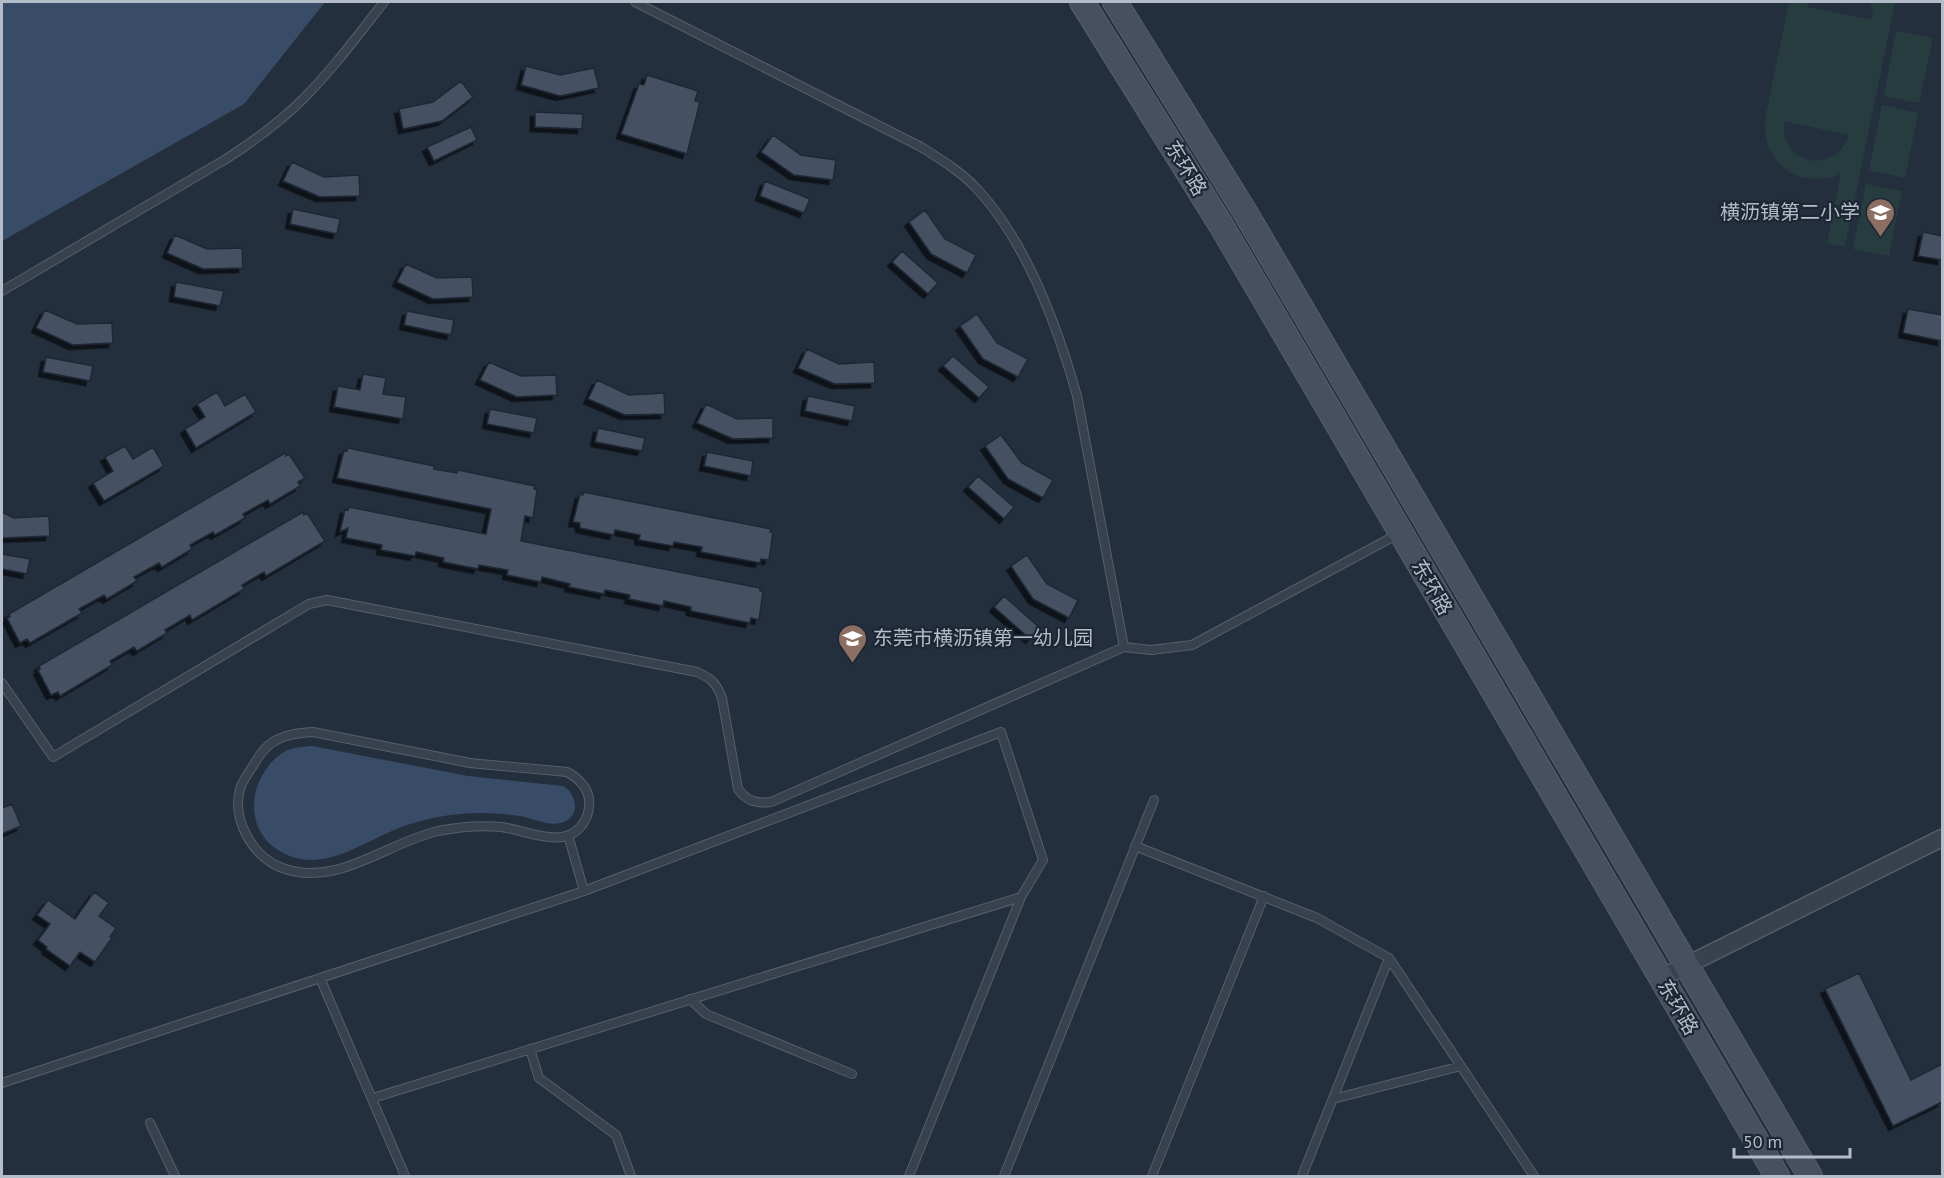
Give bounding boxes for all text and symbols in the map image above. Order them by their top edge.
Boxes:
street label: 东环路 [1159,136,1213,200]
school or university icon: 横沥镇第二小学 [1865,196,1897,238]
place label: 横沥镇第二小学 [1720,199,1860,225]
street label: 东环路 [1406,555,1458,619]
school or university icon: 东莞市横沥镇第一幼儿园 [836,622,868,664]
place label: 东莞市横沥镇第一幼儿园 [873,625,1093,651]
street label: 东环路 [1652,975,1704,1039]
scale bar [1734,1121,1850,1159]
text: 50 m [1743,1130,1782,1153]

